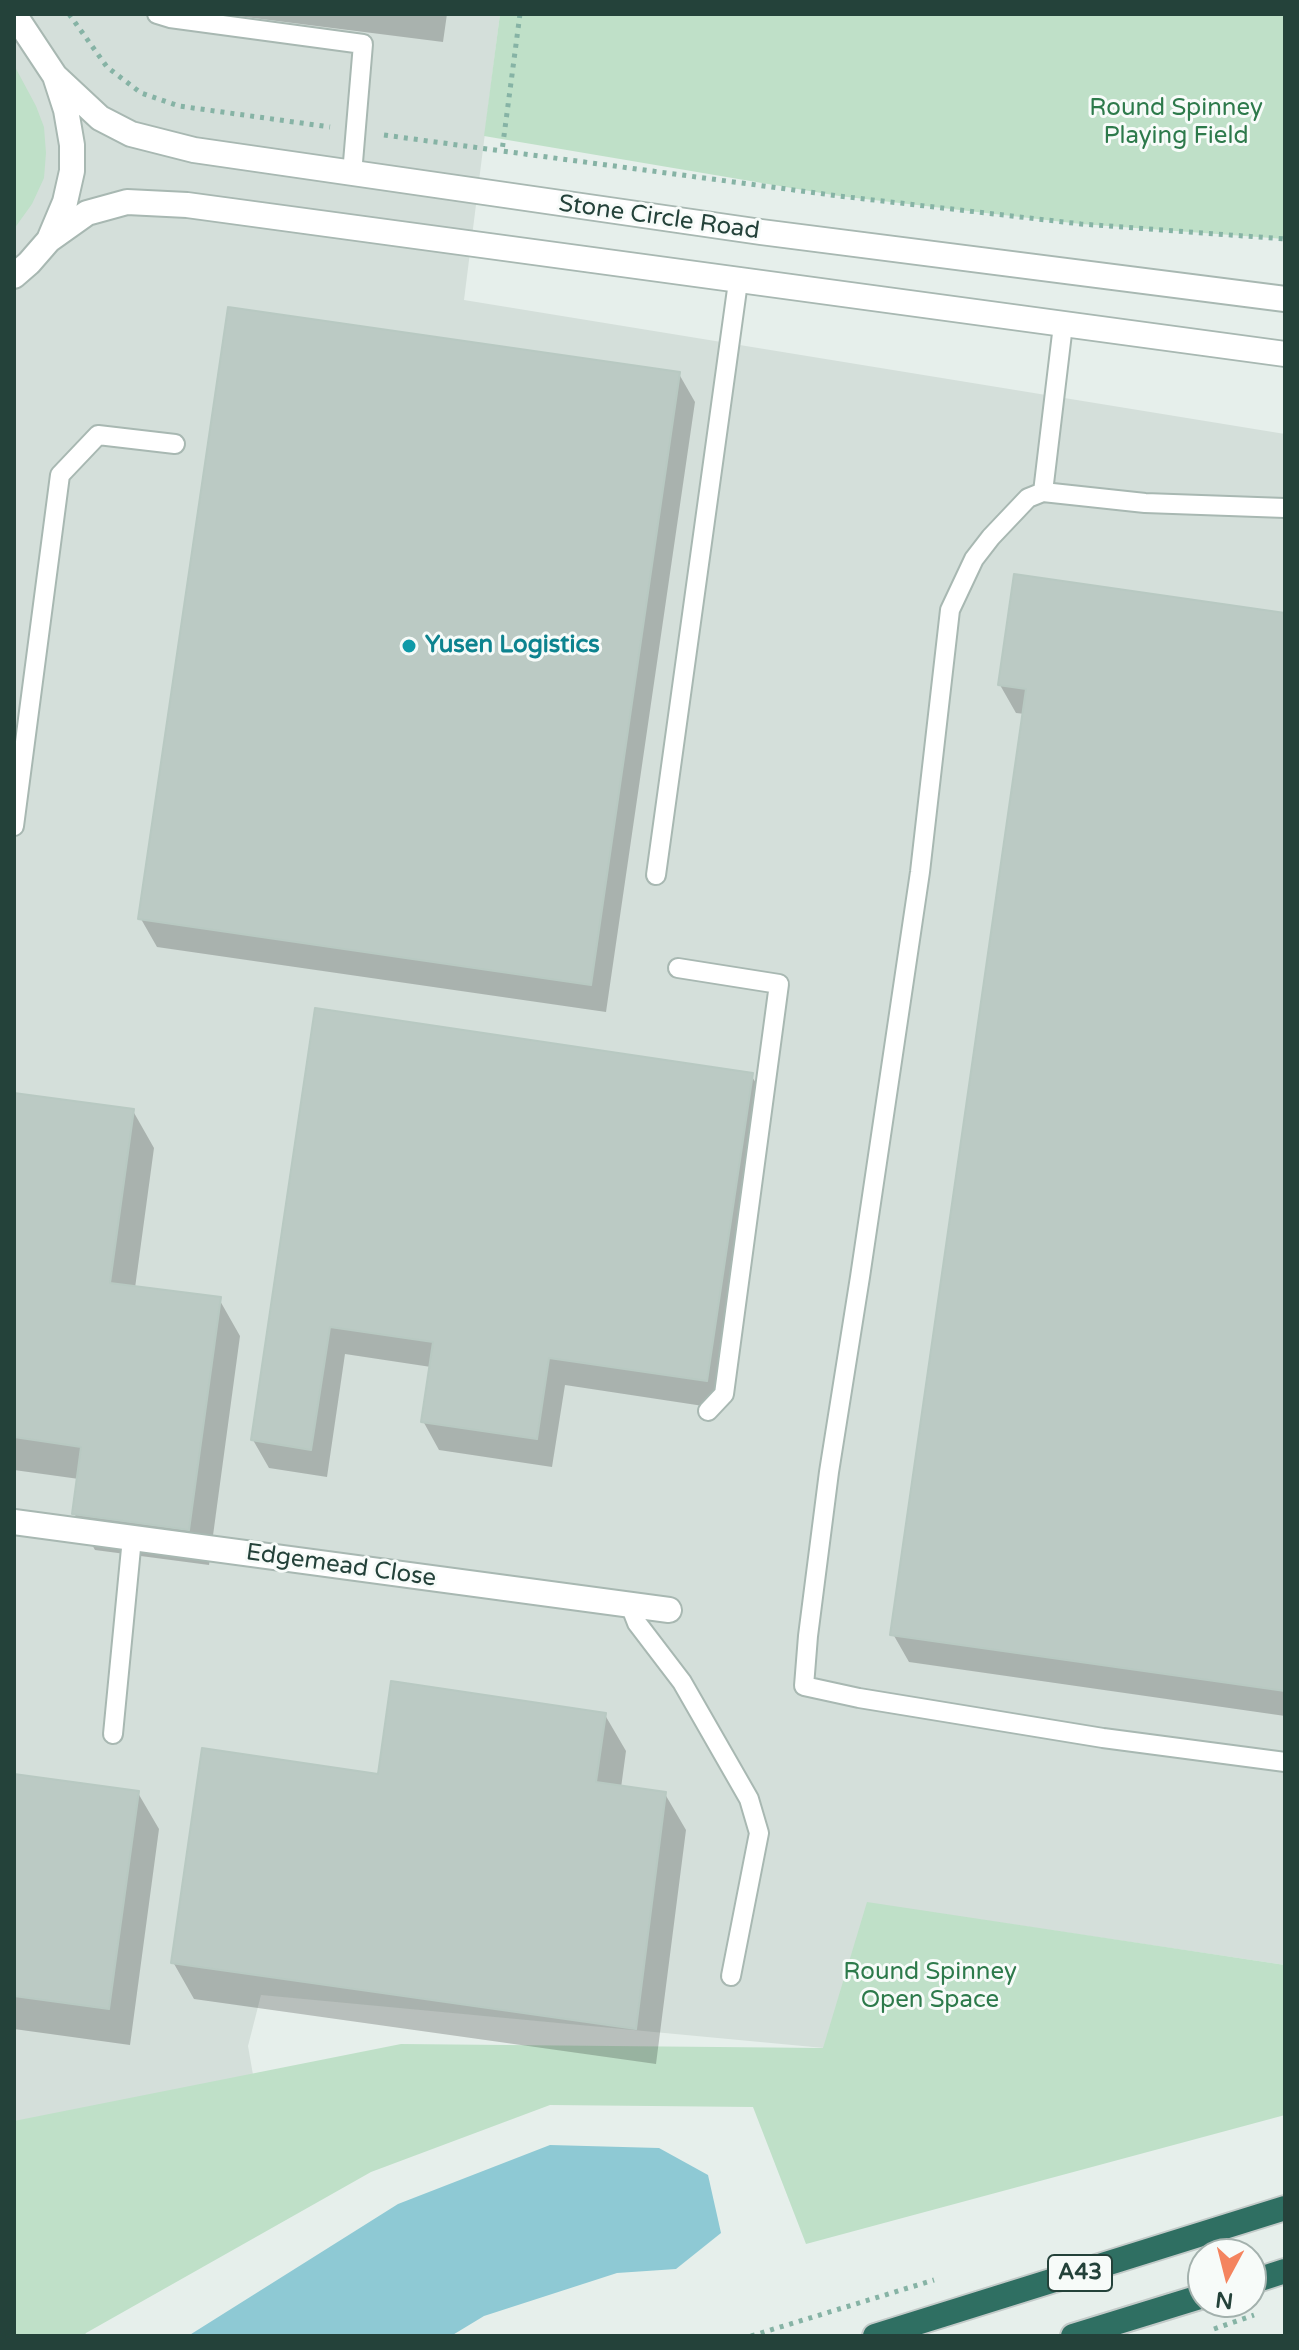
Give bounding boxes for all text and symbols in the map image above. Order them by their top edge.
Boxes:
park label: Round Spinney Playing Field [1089,95,1263,151]
street label: Stone Circle Road [557,190,761,246]
place label: Yusen Logistics [425,632,600,660]
marker: Yusen Logistics [400,637,418,655]
street label: Edgemead Close [244,1538,438,1594]
park label: Round Spinney Open Space [843,1959,1017,2015]
north arrow [1187,2238,1267,2318]
road number: A43 [1048,2255,1112,2291]
text: N [1214,2286,1235,2314]

